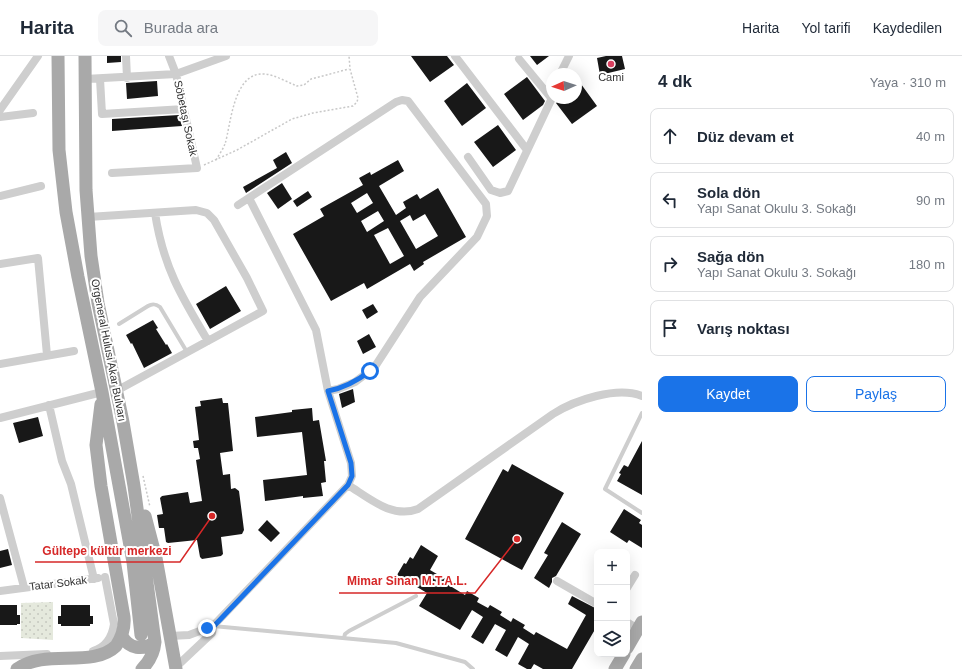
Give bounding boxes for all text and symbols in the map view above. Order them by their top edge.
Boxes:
search box [98,10,378,46]
text: Harita [20,17,74,38]
icon: search [112,17,134,39]
text: Burada ara [144,19,218,36]
text: Harita [742,20,779,36]
text: Yol tarifi [801,20,851,36]
text: Kaydedilen [873,20,942,36]
marker: Cami [606,59,616,69]
north arrow [546,68,582,104]
place label: Cami [598,71,624,83]
text: 4 dk [658,72,692,91]
text: Yaya · 310 m [870,75,946,90]
street label: Söbetaşı Sokak [172,79,200,157]
icon: ahead [659,125,681,147]
text: Düz devam et [697,128,794,145]
text: 40 m [916,129,945,144]
text: Sola dön [697,184,760,201]
icon: left [659,189,681,211]
text: 90 m [916,193,945,208]
text: Yapı Sanat Okulu 3. Sokağı [697,201,856,216]
text: Sağa dön [697,248,765,265]
icon: right [659,253,681,275]
text: 180 m [909,257,945,272]
text: Yapı Sanat Okulu 3. Sokağı [697,265,856,280]
street label: Orgeneral Hulusi Akar Bulvarı [89,278,129,422]
icon: arrive [659,317,681,339]
text: Varış noktası [697,320,790,337]
route start [361,362,379,380]
button: Kaydet [658,376,798,412]
button: Paylaş [806,376,946,412]
callout: Gültepe kültür merkezi [35,538,180,562]
text: Gültepe kültür merkezi [42,544,172,558]
map controls [594,549,630,657]
button: + [594,549,630,585]
callout: Mimar Sinan M.T.A.L. [339,569,475,593]
street label: Tatar Sokak [28,573,88,592]
text: Mimar Sinan M.T.A.L. [347,574,467,588]
button: − [594,585,630,621]
route end [198,619,216,637]
button: layers [594,621,630,657]

